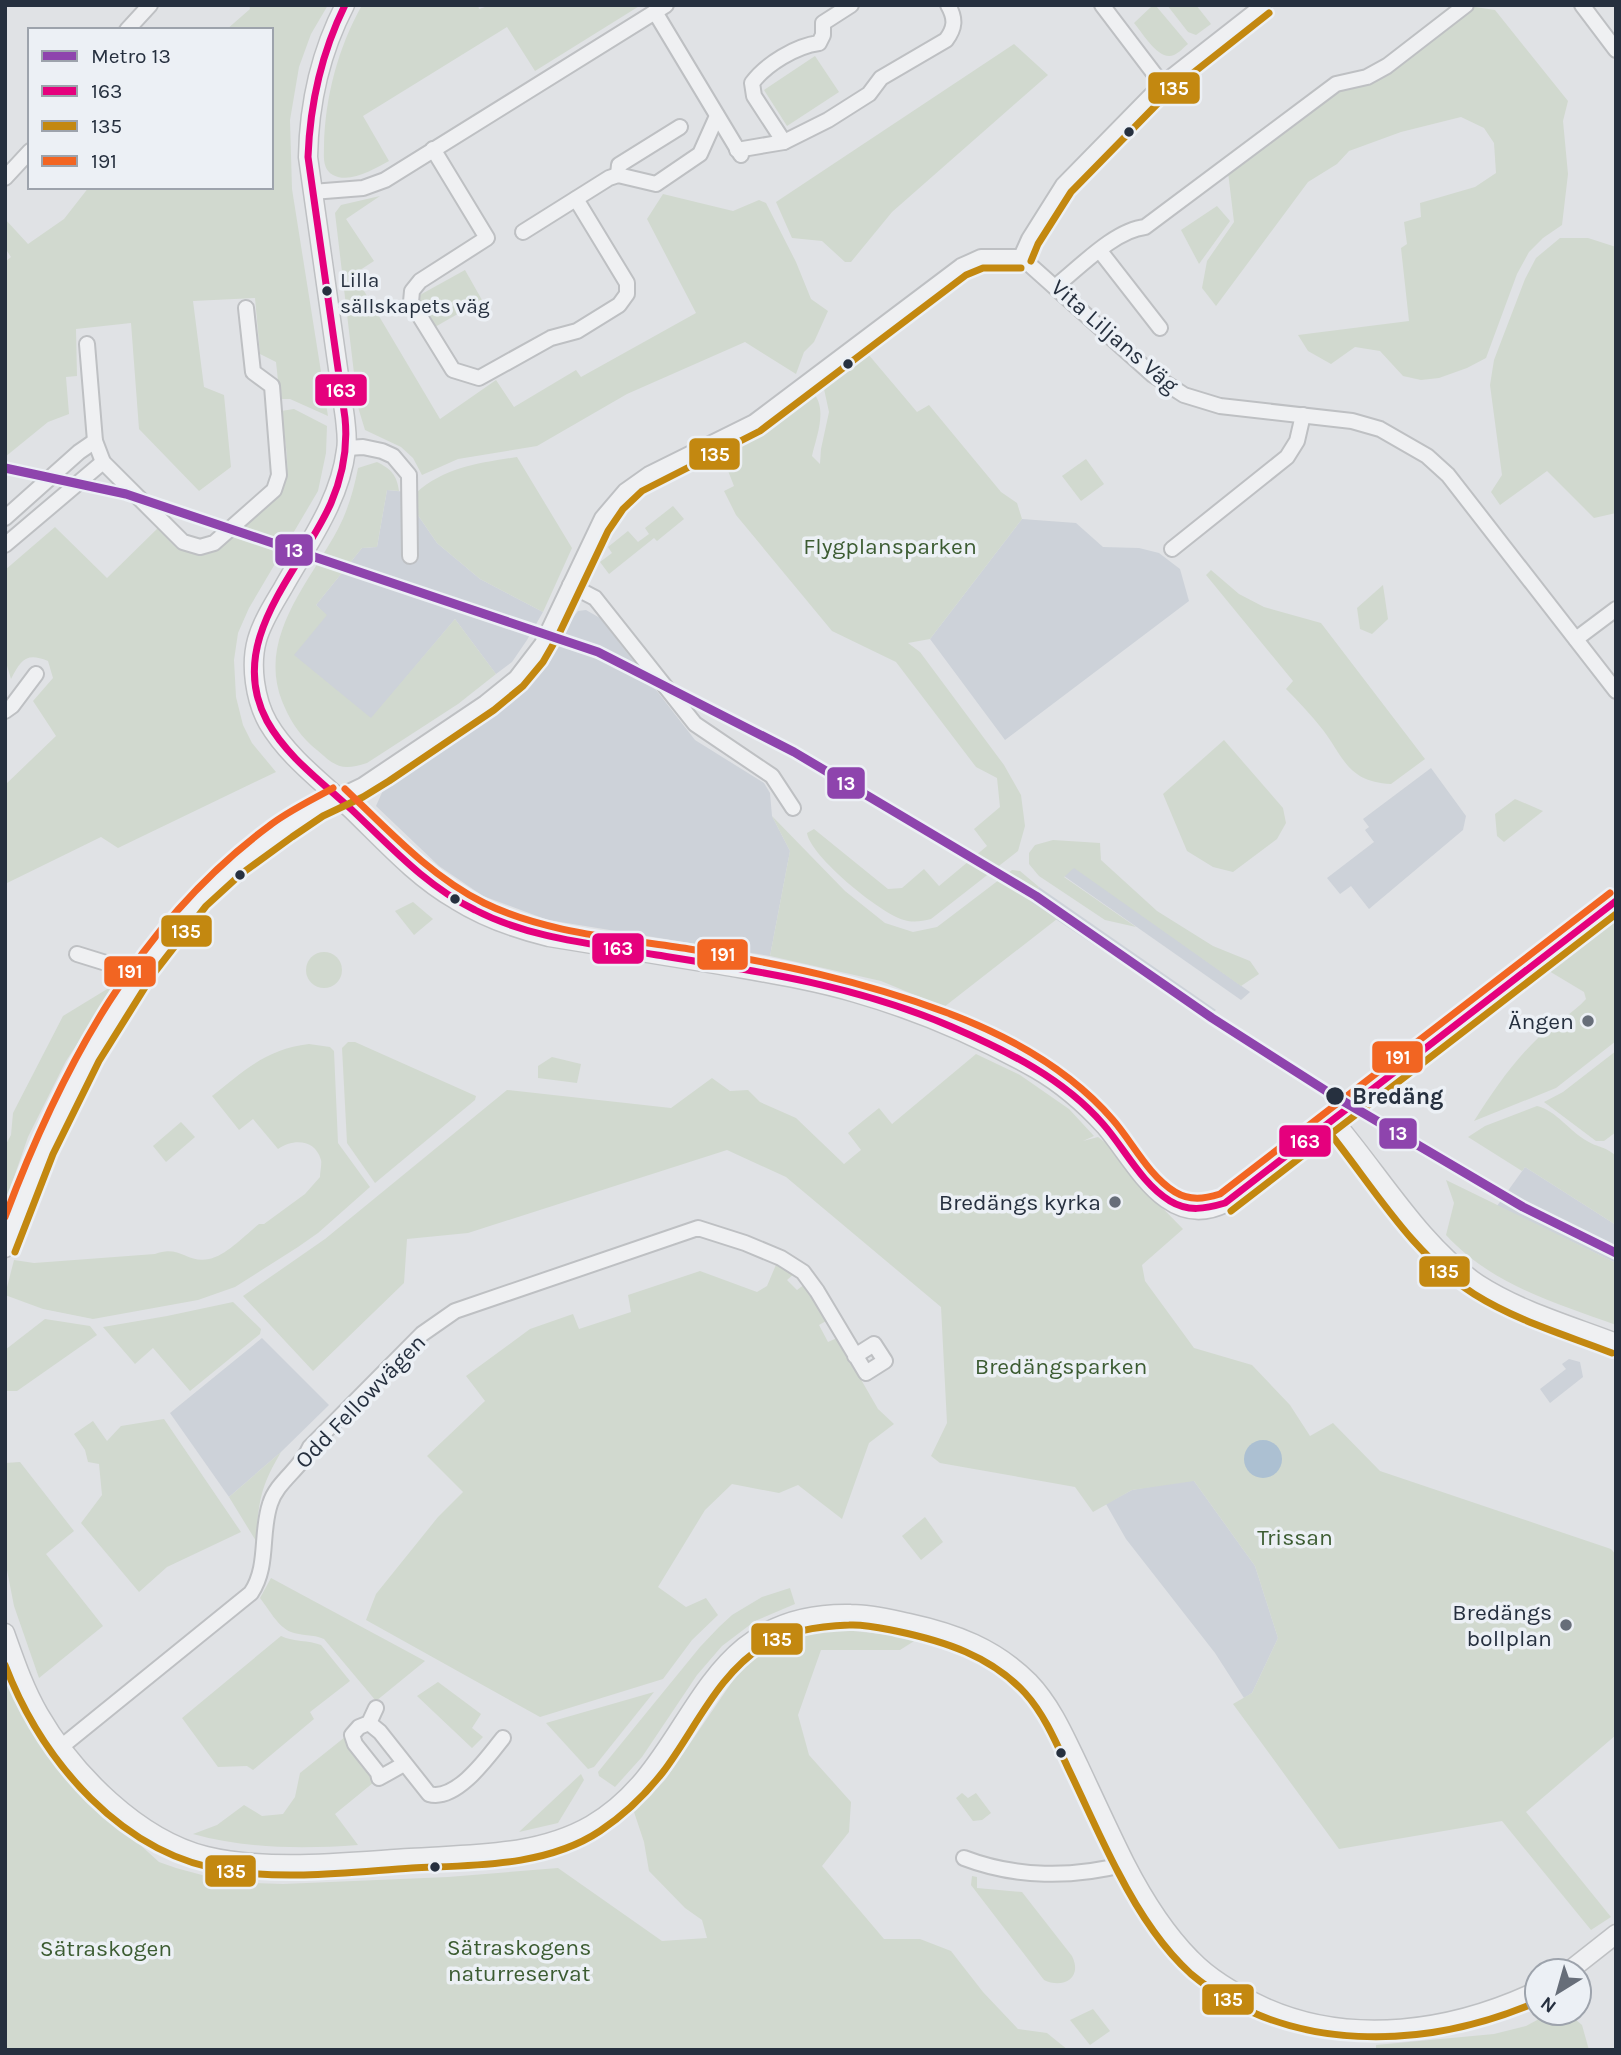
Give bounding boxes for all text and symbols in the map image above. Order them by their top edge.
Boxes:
legend [28,28,273,189]
text: Metro 13 [91,44,171,68]
line badge: 135 [1147,71,1201,105]
text: 135 [1159,78,1189,100]
text: 163 [91,79,122,103]
text: 135 [91,114,122,138]
unlabelled marker [1122,125,1136,139]
text: 191 [91,149,117,173]
place label: Lilla sällskapets väg [340,268,490,318]
street label: Vita Liljans Väg [1046,274,1184,399]
marker: Lilla sällskapets väg [320,284,334,298]
unlabelled marker [841,357,855,371]
line badge: 163 [314,373,368,407]
text: 163 [326,380,356,402]
line badge: 135 [688,437,741,471]
text: 135 [700,444,730,466]
line badge: 13 [274,533,314,567]
park label: Flygplansparken [803,533,977,560]
text: 13 [285,540,303,562]
line badge: 13 [826,766,866,800]
text: 13 [837,773,855,795]
unlabelled marker [233,868,247,882]
unlabelled marker [448,892,462,906]
line badge: 135 [160,914,213,948]
text: 135 [171,921,201,943]
line badge: 163 [591,932,645,965]
text: 163 [603,938,633,960]
line badge: 191 [696,938,749,971]
text: 191 [710,944,736,966]
line badge: 191 [103,955,157,988]
text: 191 [117,961,143,983]
place label: Ängen [1508,1008,1574,1035]
marker: Ängen [1580,1013,1596,1029]
line badge: 191 [1371,1040,1424,1074]
text: 191 [1385,1047,1411,1069]
place label: Bredäng [1352,1083,1443,1110]
marker: Bredäng [1324,1085,1346,1107]
line badge: 13 [1378,1117,1418,1150]
text: 13 [1389,1123,1407,1145]
line badge: 163 [1278,1124,1332,1158]
text: 163 [1290,1131,1320,1153]
place label: Bredängs kyrka [939,1189,1101,1216]
marker: Bredängs kyrka [1107,1194,1123,1210]
line badge: 135 [1418,1255,1471,1288]
text: 135 [1429,1261,1459,1283]
street label: Odd Fellowvägen [290,1329,431,1474]
park label: Bredängsparken [975,1353,1147,1380]
park label: Trissan [1257,1524,1333,1551]
place label: Bredängs bollplan [1452,1599,1552,1652]
marker: Bredängs bollplan [1558,1617,1574,1633]
line badge: 135 [750,1622,804,1656]
text: 135 [762,1629,792,1651]
unlabelled marker [1054,1746,1068,1760]
line badge: 135 [204,1854,257,1888]
unlabelled marker [428,1860,442,1874]
text: 135 [216,1861,246,1883]
park label: Sätraskogens naturreservat [447,1934,591,1987]
park label: Sätraskogen [40,1935,172,1962]
north arrow [1523,1957,1593,2027]
line badge: 135 [1201,1983,1255,2016]
text: 135 [1213,1989,1243,2011]
text: N [1536,1992,1560,2018]

